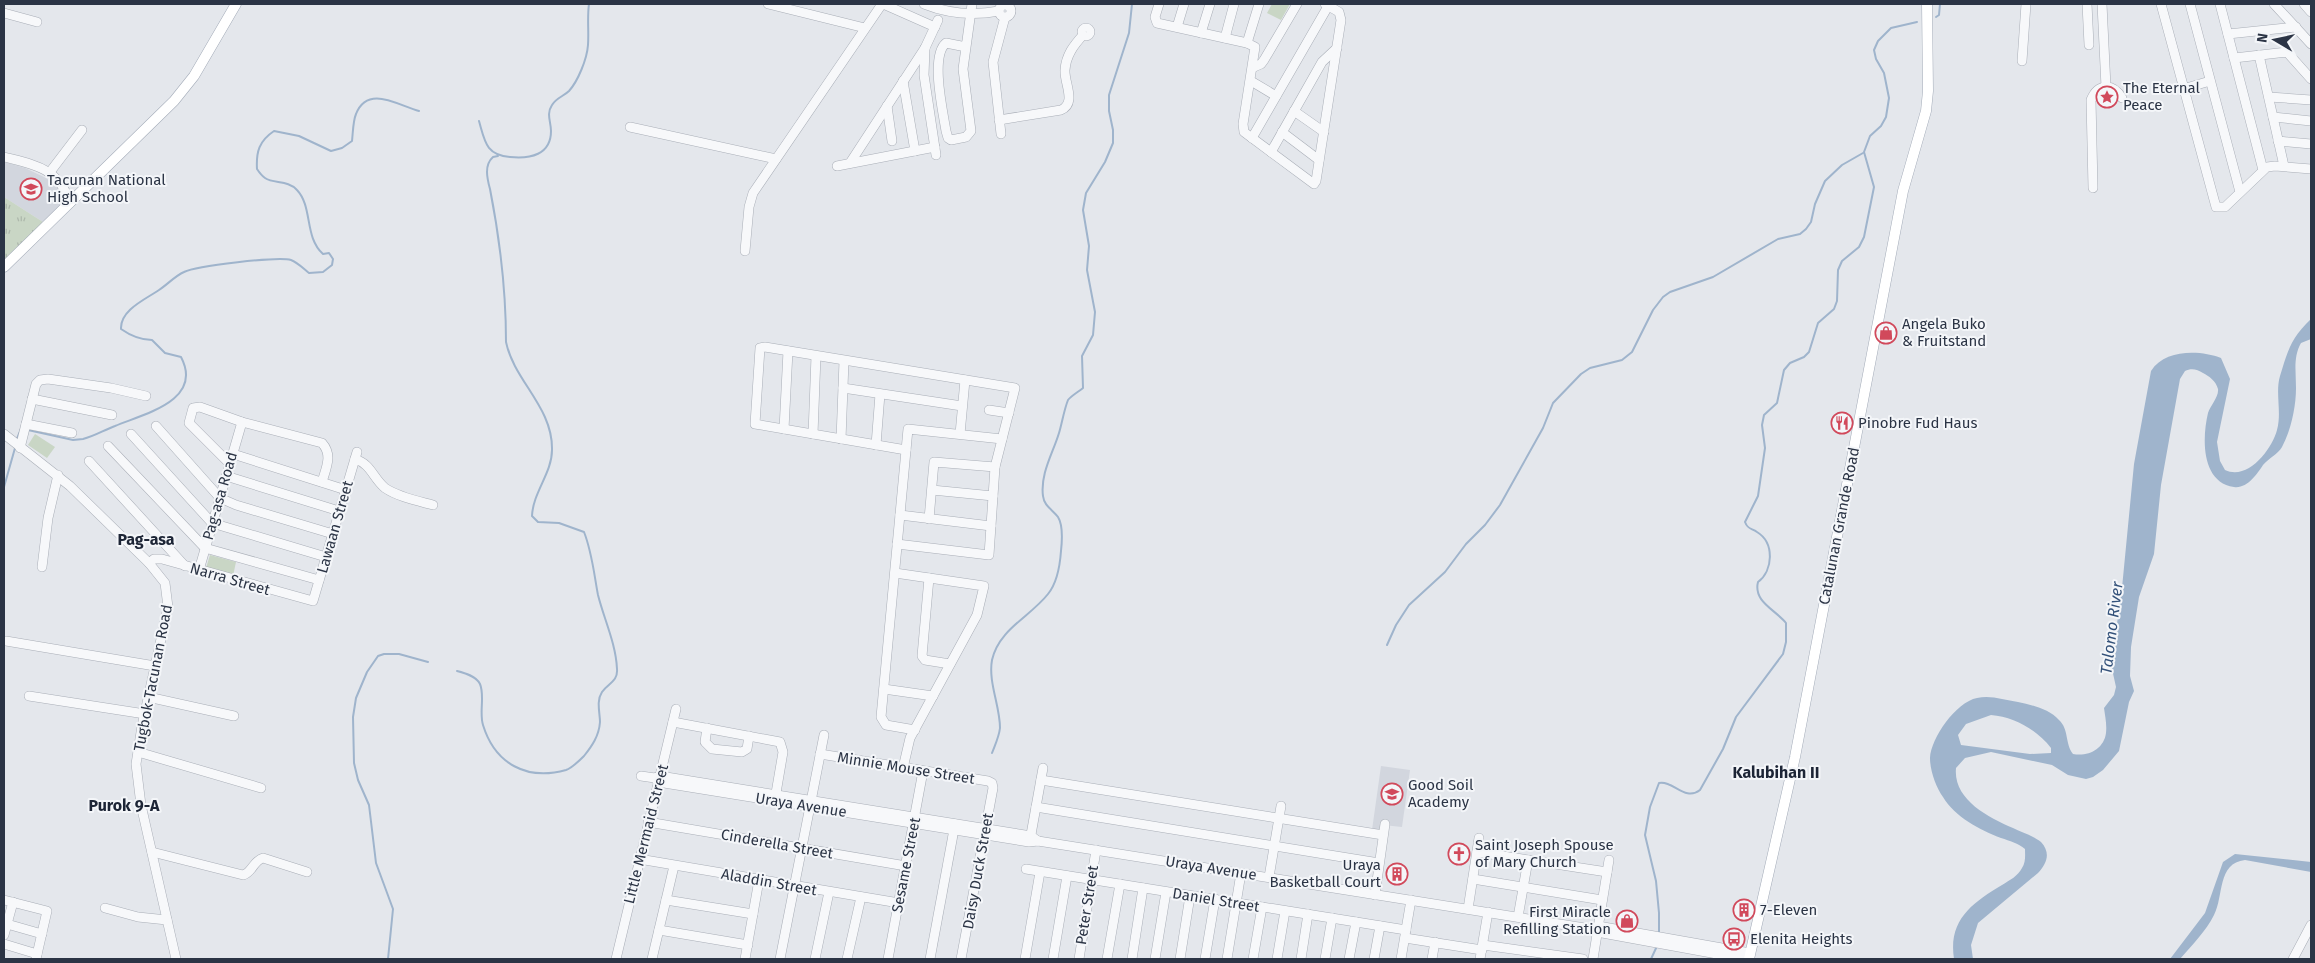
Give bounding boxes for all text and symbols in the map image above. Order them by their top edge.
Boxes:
north arrow [2250,15,2300,65]
text: N [2254,32,2272,44]
place label: The Eternal Peace [2123,79,2200,114]
place icon: The Eternal Peace [2095,85,2119,109]
place label: Tacunan National High School [47,171,166,206]
school or university icon: Tacunan National High School [19,177,43,201]
place label: Angela Buko & Fruitstand [1902,315,1986,350]
shop icon: Angela Buko & Fruitstand [1874,321,1898,345]
restaurant icon: Pinobre Fud Haus [1830,411,1854,435]
place label: Pinobre Fud Haus [1858,414,1977,432]
street label: Catalunan Grande Road [1815,446,1863,606]
street label: Pag-asa Road [199,450,241,542]
street label: Lawaan Street [313,478,357,575]
district label: Pag-asa [117,530,175,549]
street label: Narra Street [188,559,273,599]
water label: Talomo River [2096,580,2127,676]
street label: Tugbok-Tacunan Road [130,603,176,753]
street label: Minnie Mouse Street [836,748,977,788]
street label: Little Mermaid Street [620,762,672,906]
district label: Kalubihan II [1733,763,1819,782]
place label: Good Soil Academy [1408,776,1474,811]
school or university icon: Good Soil Academy [1380,782,1404,806]
street label: Uraya Avenue [754,789,848,821]
district label: Purok 9-A [89,796,160,815]
street label: Daisy Duck Street [959,811,997,931]
street label: Sesame Street [888,815,924,914]
street label: Cinderella Street [719,825,835,863]
place label: Saint Joseph Spouse of Mary Church [1475,836,1614,871]
church icon: Saint Joseph Spouse of Mary Church [1447,842,1471,866]
street label: Uraya Avenue [1164,852,1258,884]
place label: Uraya Basketball Court [1269,856,1382,891]
building icon: Uraya Basketball Court [1385,862,1409,886]
street label: Peter Street [1072,863,1102,946]
street label: Aladdin Street [720,865,819,899]
street label: Daniel Street [1171,884,1261,916]
building icon: 7-Eleven [1732,898,1756,922]
place label: 7-Eleven [1760,901,1817,919]
place label: First Miracle Refilling Station [1503,903,1611,938]
shop icon: First Miracle Refilling Station [1615,909,1639,933]
bus stop icon: Elenita Heights [1722,927,1746,951]
place label: Elenita Heights [1750,930,1853,948]

